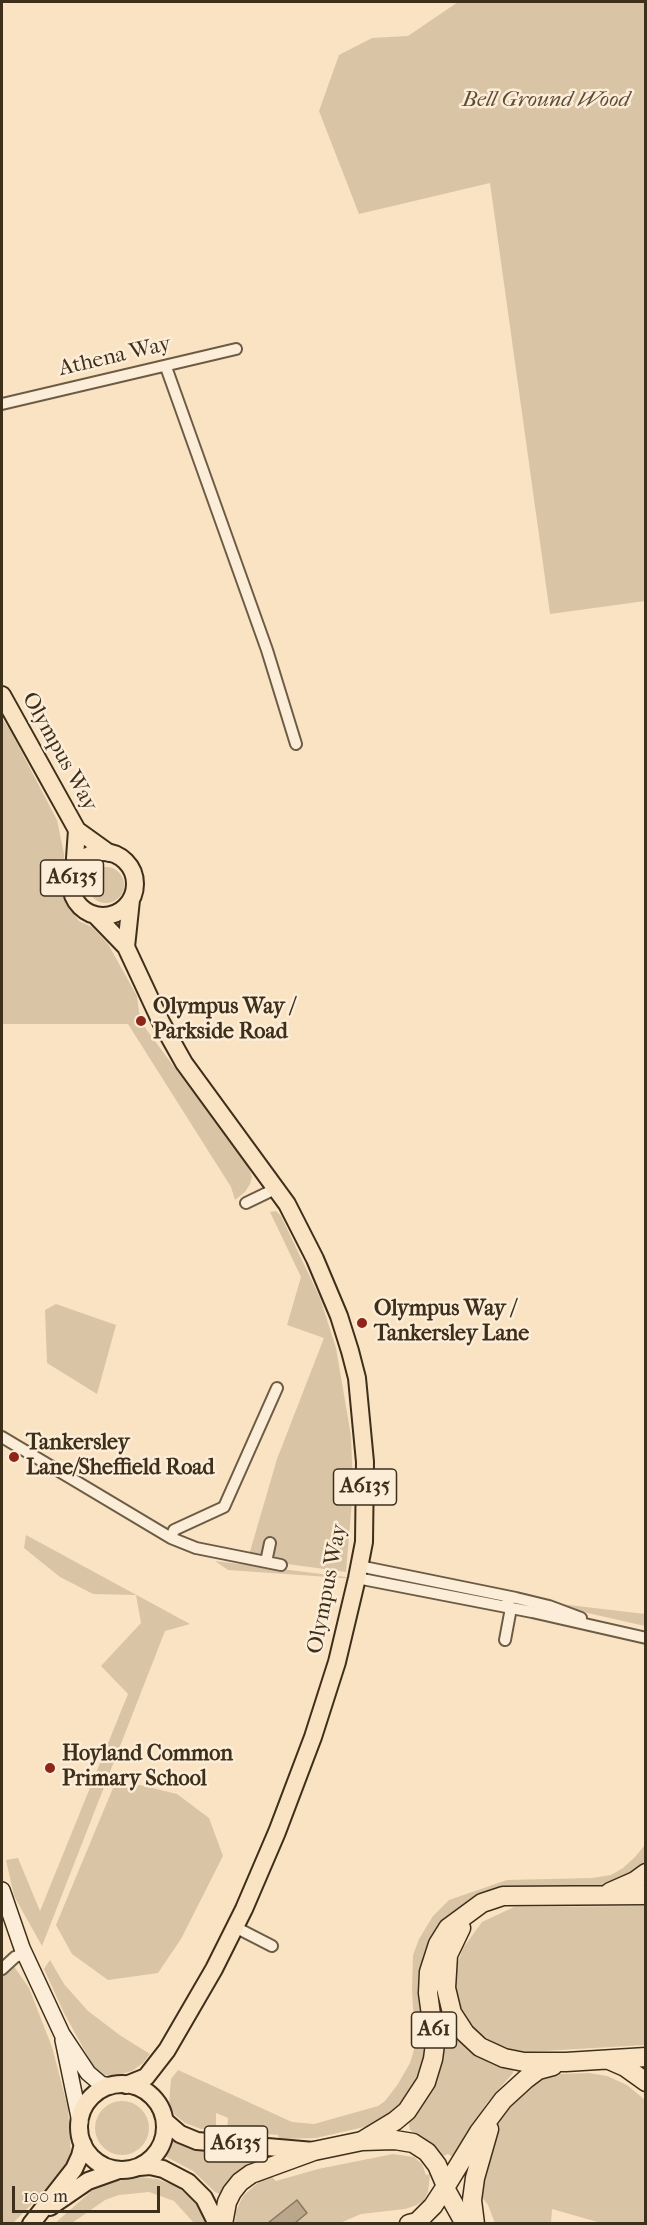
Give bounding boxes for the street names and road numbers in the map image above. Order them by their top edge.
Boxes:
street label: Athena Way [56,331,174,383]
street label: Olympus Way [16,688,102,816]
road number: A6135 [40,860,104,896]
road number: A6135 [334,1469,397,1505]
street label: Olympus Way [302,1522,354,1656]
road number: A61 [412,2012,456,2048]
road number: A6135 [204,2126,268,2162]

